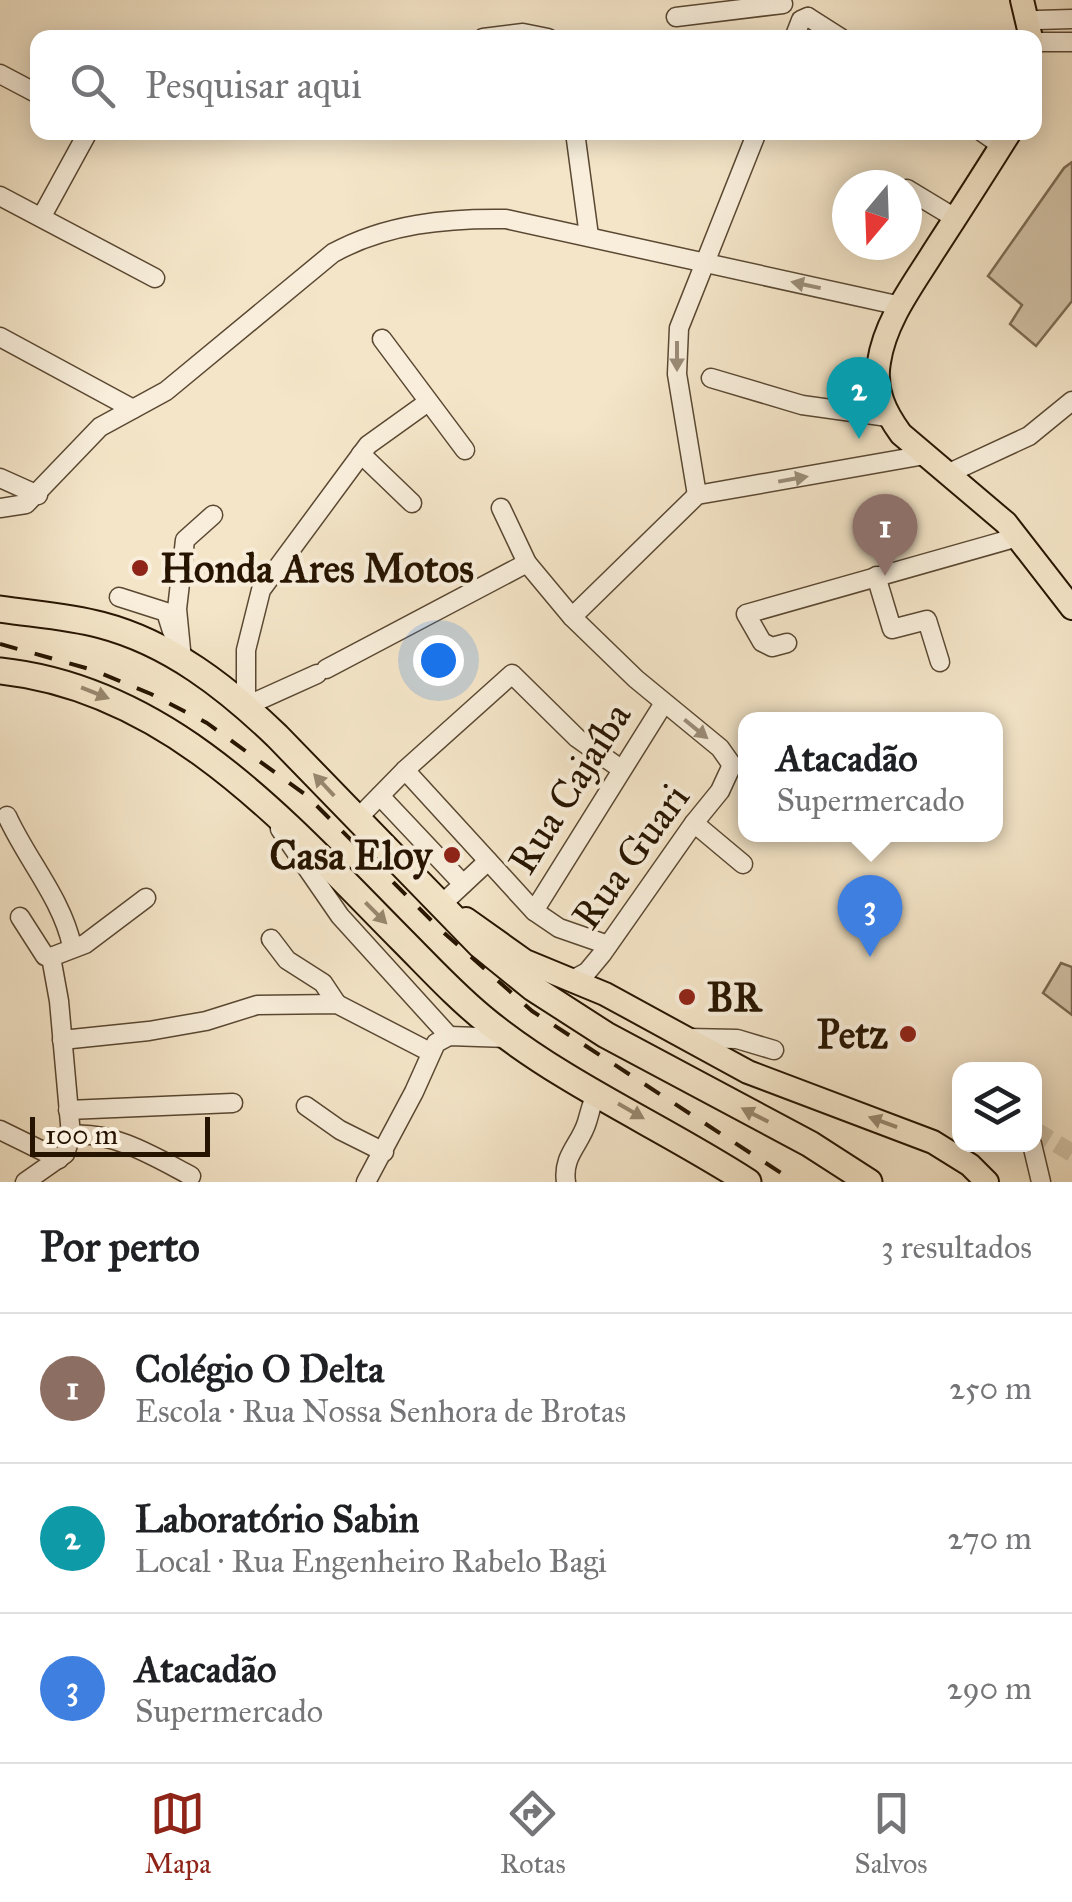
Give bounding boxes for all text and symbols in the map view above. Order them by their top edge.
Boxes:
search box [30,30,1042,140]
icon: search [65,58,120,113]
text: Pesquisar aqui [145,62,362,108]
north arrow [832,170,922,260]
one-way arrow [790,277,821,292]
one-way arrow [669,340,685,372]
pin: 2 [826,356,892,439]
one-way arrow [778,471,809,486]
pin: 1 [852,494,918,576]
place label: Honda Ares Motos [160,544,474,593]
marker: Honda Ares Motos [129,557,151,579]
your location [413,635,464,686]
one-way arrow [80,685,110,701]
street label: Rua Cajaíba [498,694,641,883]
popup [738,712,1003,842]
one-way arrow [684,718,709,739]
text: Atacadão [776,735,918,781]
one-way arrow [313,773,336,797]
street label: Rua Guari [561,774,700,939]
text: Supermercado [776,781,965,820]
place label: Casa Eloy [270,831,433,880]
marker: Casa Eloy [441,844,463,866]
pin: 3 [838,874,902,957]
one-way arrow [363,901,387,924]
place label: BR [707,973,763,1022]
marker: BR [676,986,698,1008]
place label: Petz [817,1010,889,1059]
marker: Petz [897,1023,919,1045]
map controls [952,1062,1042,1152]
button: layers [952,1062,1042,1152]
one-way arrow [616,1102,645,1119]
one-way arrow [740,1107,769,1124]
scale bar [30,1112,210,1156]
one-way arrow [867,1114,897,1129]
text: 100 m [45,1117,118,1152]
text: Por perto [40,1221,200,1273]
text: 3 resultados [881,1228,1032,1267]
text: Colégio O Delta [135,1346,384,1392]
text: 1 [66,1369,79,1408]
text: 250 m [949,1369,1032,1408]
text: Escola · Rua Nossa Senhora de Brotas [135,1392,626,1431]
text: Laboratório Sabin [135,1496,419,1542]
text: 2 [65,1519,80,1558]
text: 270 m [948,1519,1032,1558]
text: Local · Rua Engenheiro Rabelo Bagi [135,1542,607,1581]
text: Atacadão [135,1646,276,1692]
text: 3 [66,1669,79,1708]
text: 290 m [947,1669,1032,1708]
text: Supermercado [135,1692,323,1731]
tab: Mapa [144,1786,211,1881]
tab: Rotas [500,1786,566,1881]
tab: Salvos [855,1786,928,1881]

